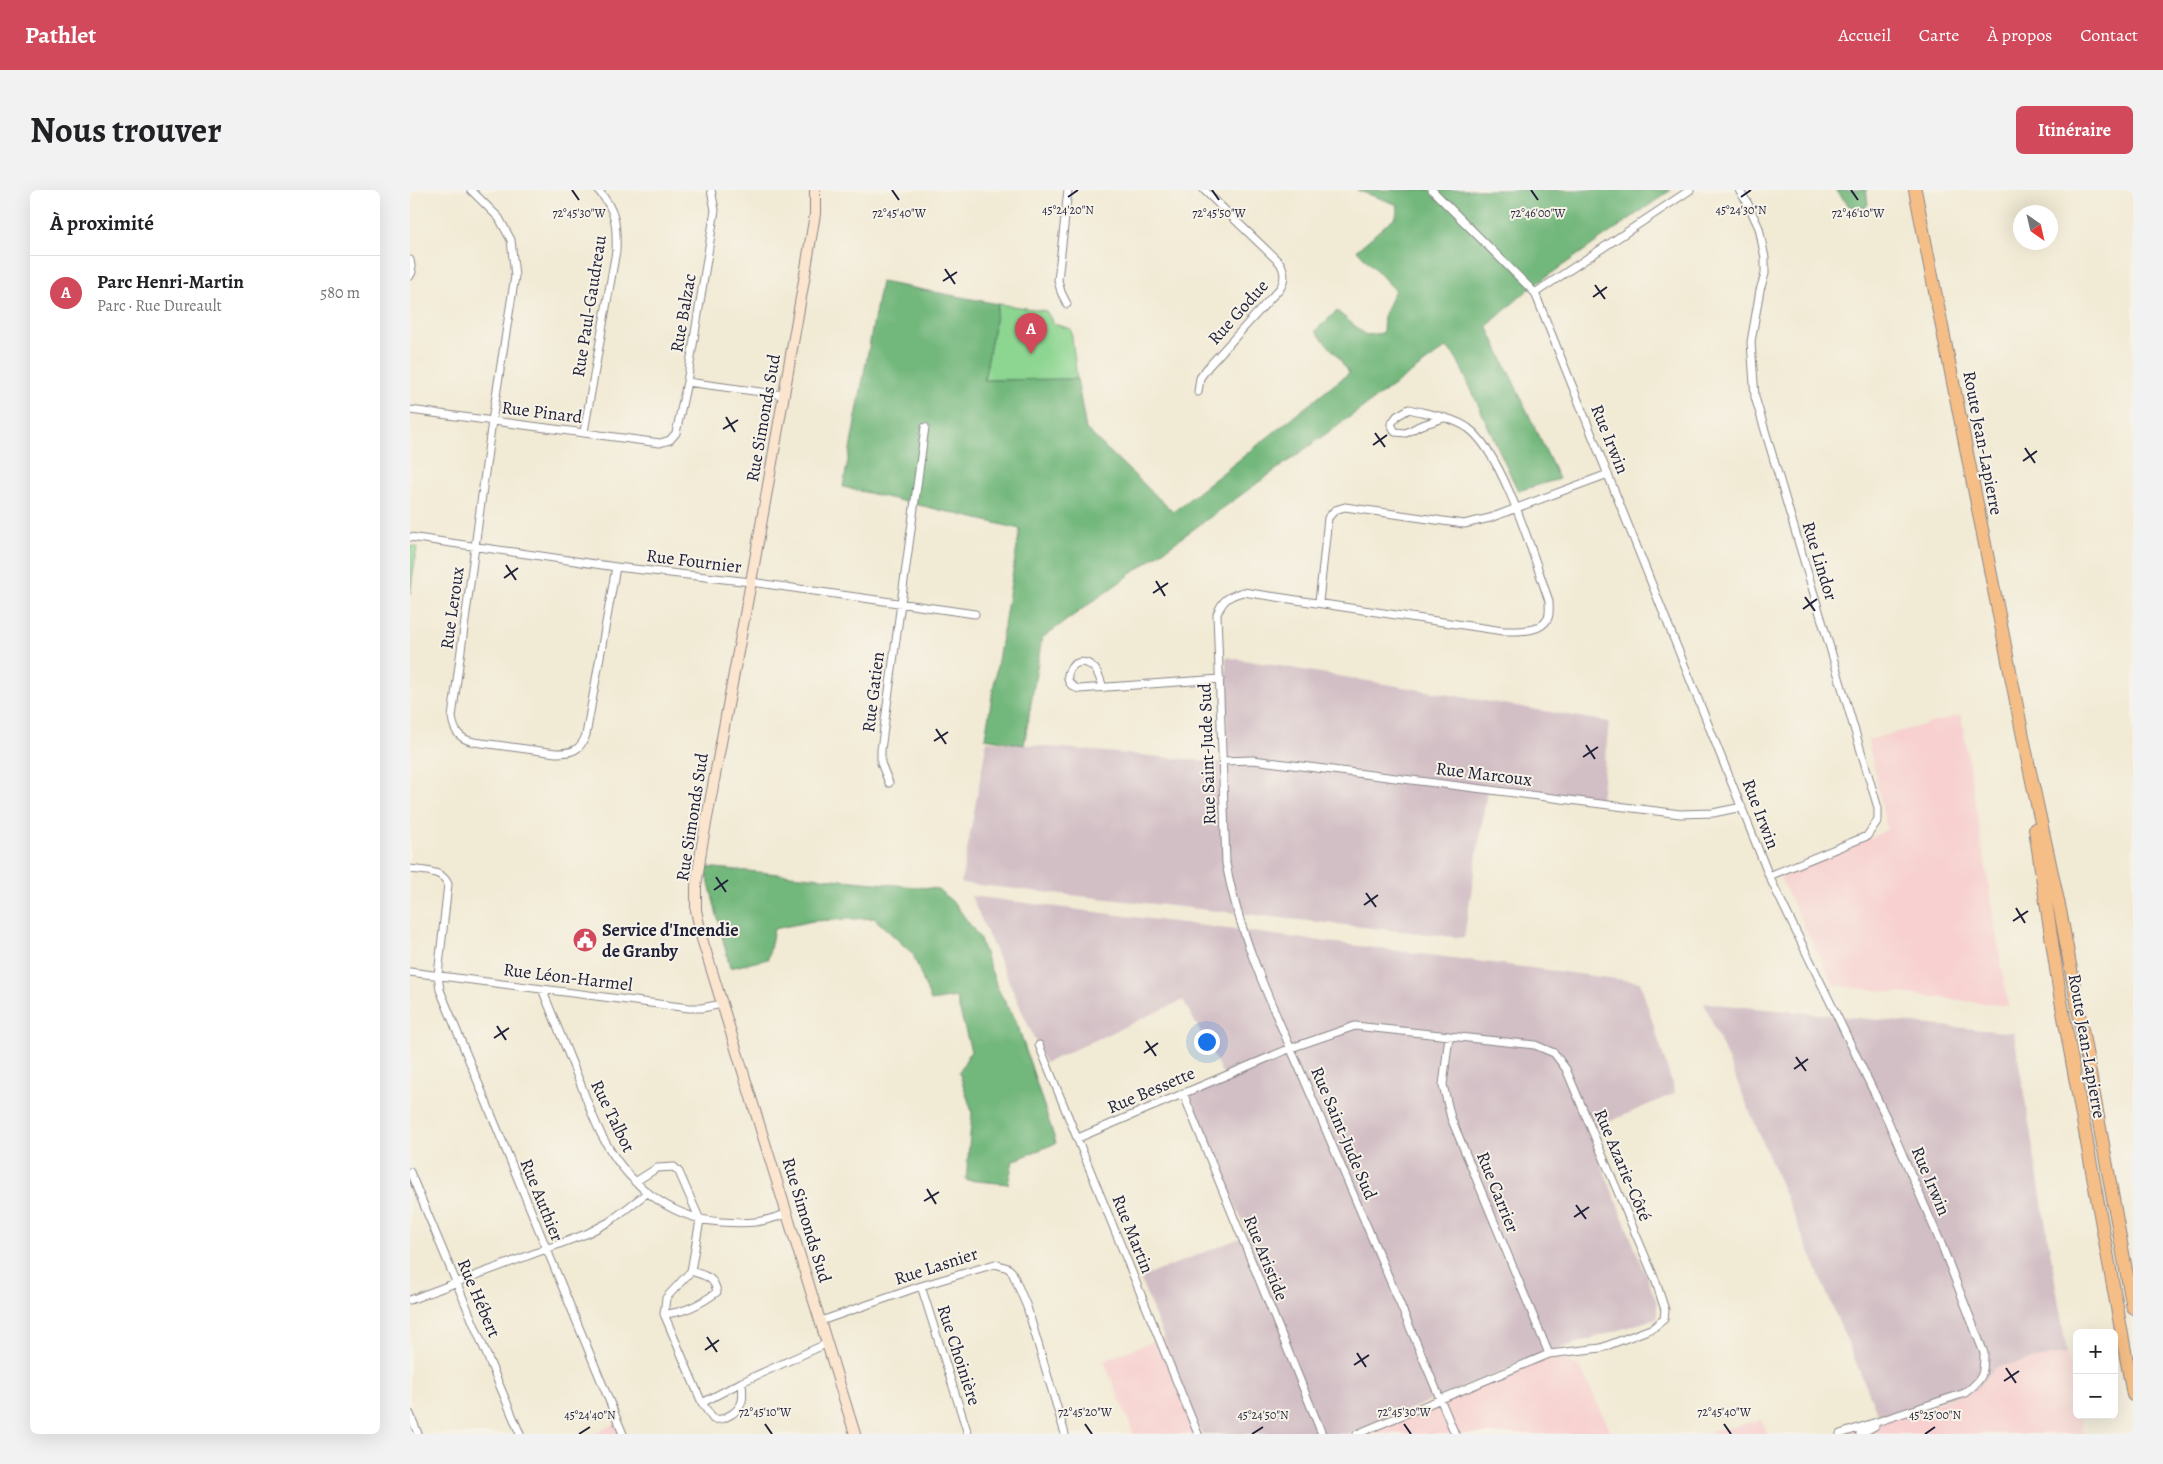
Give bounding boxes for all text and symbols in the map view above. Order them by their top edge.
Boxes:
text: Pathlet [25,19,96,51]
text: Accueil [1838,23,1891,47]
text: Carte [1919,23,1959,47]
text: À propos [1987,23,2052,47]
text: Contact [2080,23,2138,47]
text: Nous trouver [30,106,222,154]
button: Itinéraire [2016,106,2133,154]
text: 45°24'20"N [1042,202,1094,218]
text: 45°24'30"N [1715,202,1767,218]
text: 72°45'30"W [552,205,606,221]
text: 72°45'40"W [872,205,927,221]
text: 72°45'50"W [1192,205,1247,221]
text: 72°46'00"W [1510,205,1566,221]
text: 72°46'10"W [1832,205,1885,221]
north arrow [2013,205,2058,250]
text: À proximité [50,209,154,237]
street label: Rue Paul-Gaudreau [566,233,612,379]
text: Parc Henri-Martin [97,269,244,295]
street label: Rue Balzac [664,272,702,354]
street label: Rue Godue [1202,274,1274,350]
text: A [61,282,71,304]
text: 580 m [320,282,360,304]
text: Parc · Rue Dureault [97,295,222,317]
pin: A [1015,313,1047,354]
street label: Rue Simonds Sud [740,352,786,484]
street label: Route Jean-Lapierre [1957,369,2009,517]
street label: Rue Pinard [500,395,584,429]
street label: Rue Irwin [1585,401,1635,477]
street label: Rue Lindor [1797,519,1843,604]
street label: Rue Fournier [645,543,743,579]
street label: Rue Leroux [434,565,470,651]
street label: Rue Gatien [856,650,890,734]
street label: Rue Saint-Jude Sud [1193,682,1221,825]
street label: Rue Simonds Sud [670,751,714,883]
street label: Rue Marcoux [1435,756,1534,792]
street label: Rue Irwin [1737,776,1785,852]
place label: Service d'Incendie de Granby [602,918,739,963]
public building icon: Service d'Incendie de Granby [572,927,598,953]
street label: Rue Léon-Harmel [502,957,635,997]
street label: Route Jean-Lapierre [2062,972,2112,1120]
your location [1194,1029,1220,1055]
street label: Rue Bessette [1104,1061,1198,1119]
street label: Rue Saint-Jude Sud [1305,1063,1383,1203]
street label: Rue Talbot [585,1076,641,1156]
street label: Rue Azarie-Côté [1589,1105,1657,1225]
street label: Rue Irwin [1906,1143,1956,1219]
street label: Rue Carrier [1471,1148,1525,1236]
street label: Rue Authier [515,1155,570,1245]
street label: Rue Simonds Sud [777,1155,837,1286]
street label: Rue Martin [1106,1191,1160,1277]
street label: Rue Aristide [1238,1212,1294,1304]
street label: Rue Lasnier [891,1241,981,1291]
street label: Rue Hébert [452,1255,506,1341]
street label: Rue Choinière [931,1302,987,1408]
map controls [2073,1329,2118,1419]
button: + [2073,1329,2118,1374]
button: − [2073,1374,2118,1419]
text: 72°45'10"W [739,1404,792,1420]
text: 72°45'20"W [1058,1404,1113,1420]
text: 72°45'30"W [1377,1404,1431,1420]
text: 72°45'40"W [1697,1404,1752,1420]
text: 45°24'40"N [564,1407,616,1423]
text: 45°24'50"N [1237,1407,1289,1423]
text: 45°25'00"N [1909,1407,1961,1423]

